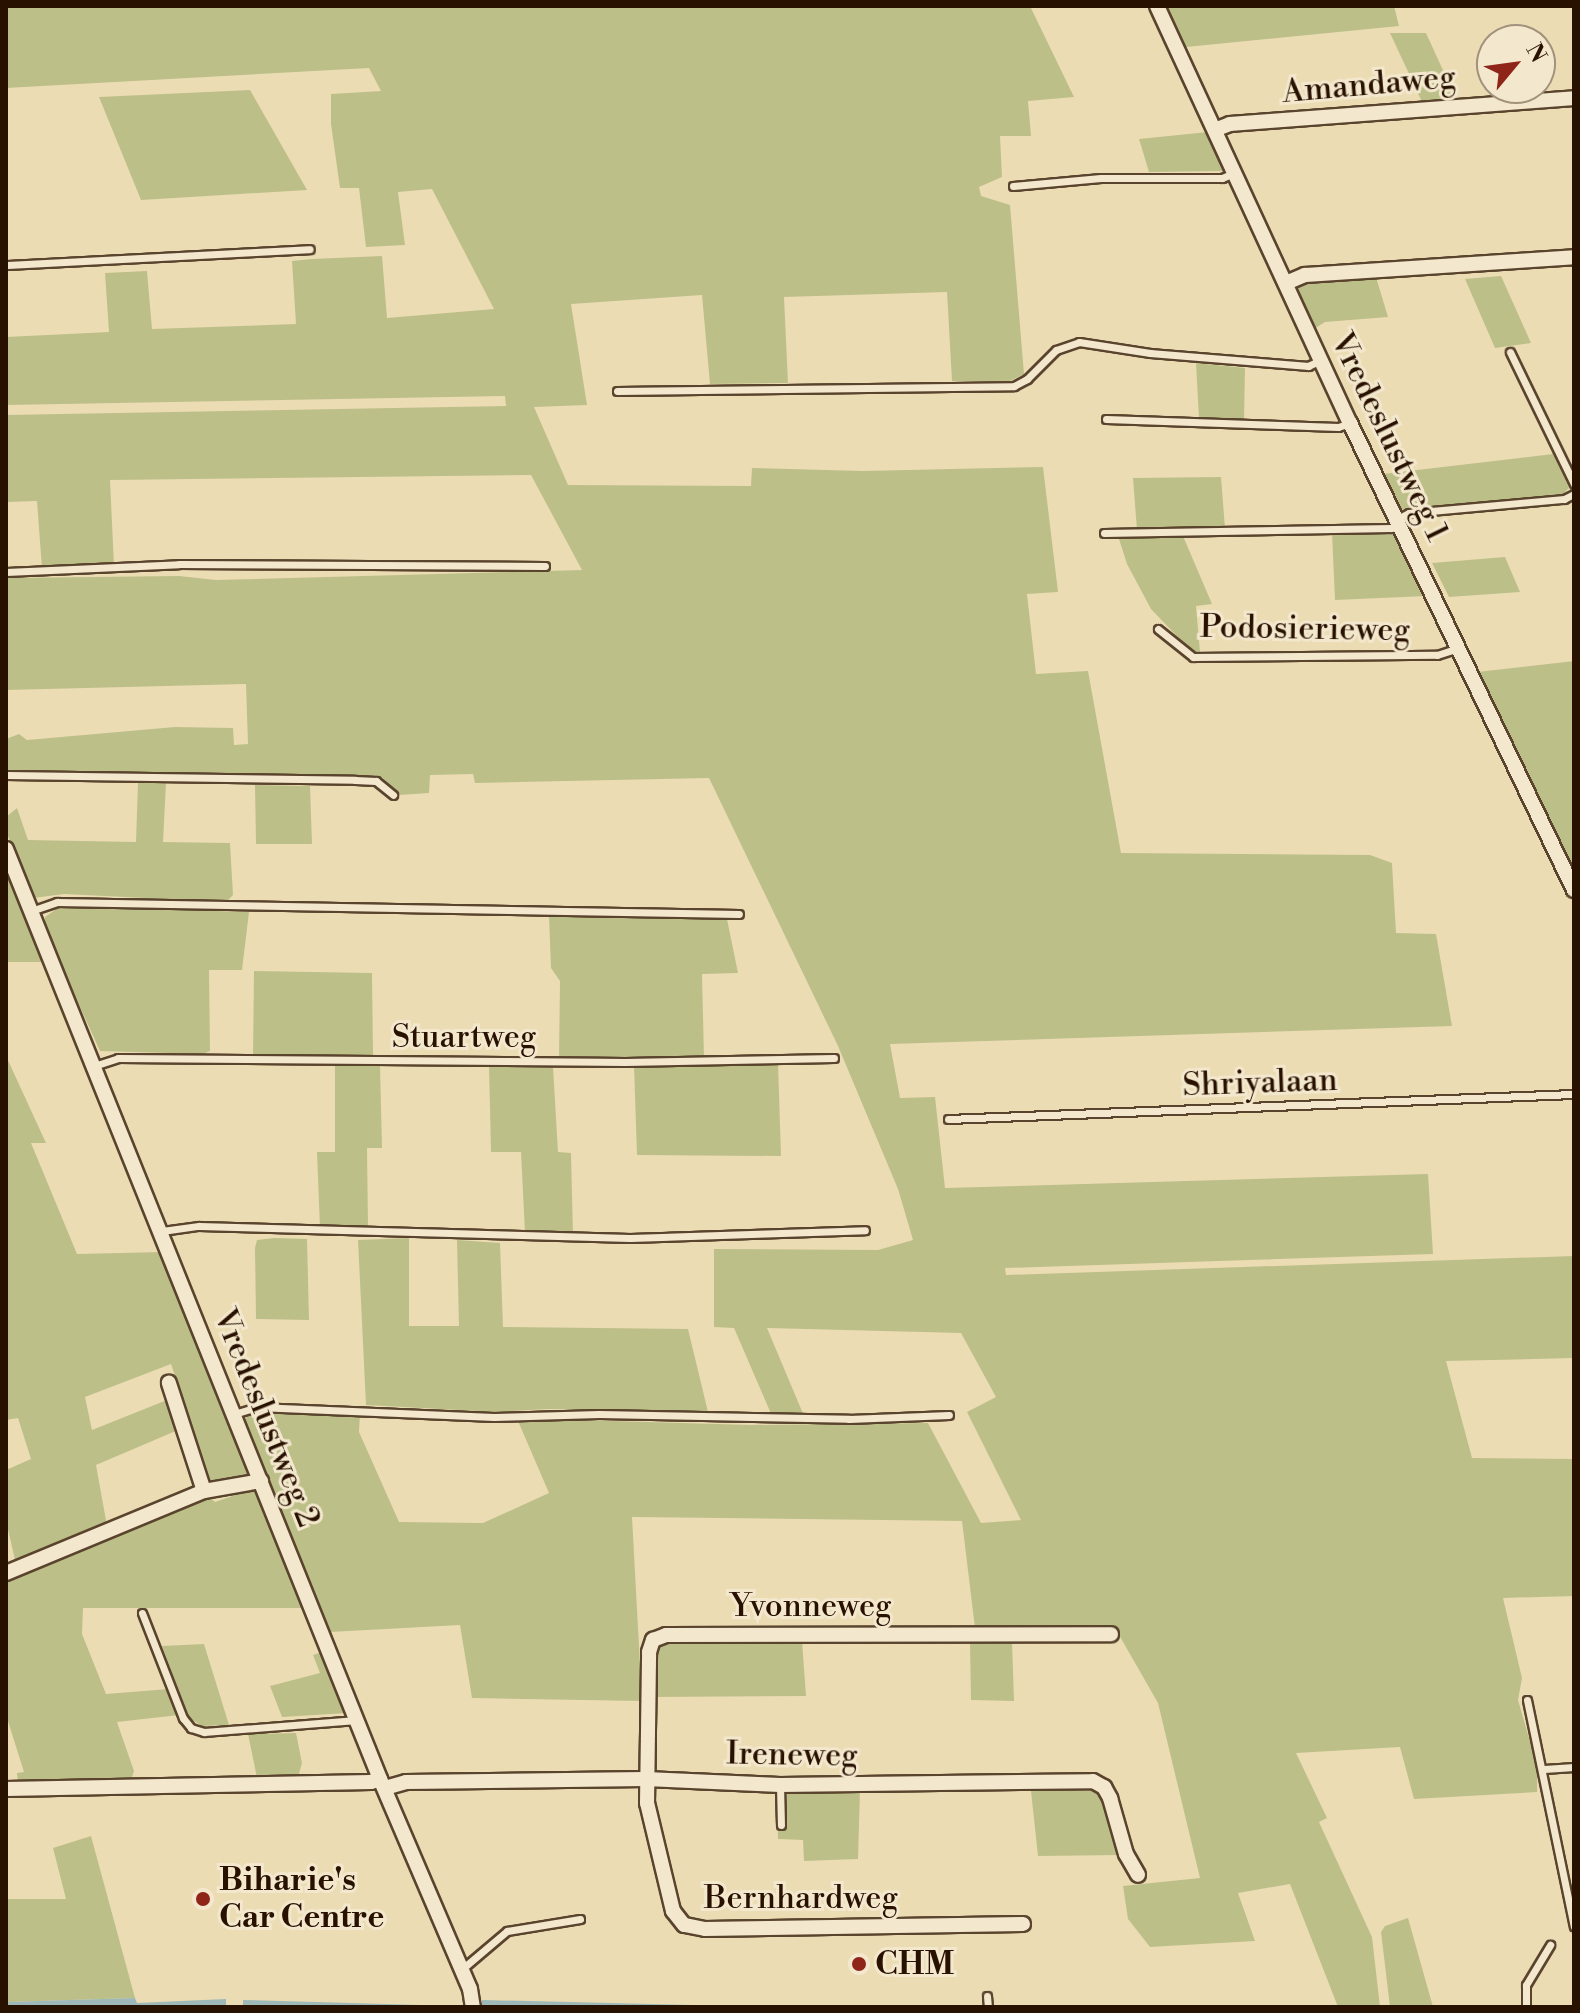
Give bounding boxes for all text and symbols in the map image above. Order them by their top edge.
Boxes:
north arrow [1476,24,1556,104]
text: N [1520,39,1552,67]
street label: Amandaweg [1281,58,1457,112]
street label: Vredeslustweg 1 [1322,326,1456,548]
street label: Podosierieweg [1200,608,1410,650]
street label: Stuartweg [392,1018,536,1056]
street label: Shriyalaan [1182,1061,1338,1105]
street label: Vredeslustweg 2 [205,1303,327,1533]
street label: Yvonneweg [730,1587,892,1625]
street label: Ireneweg [726,1735,858,1775]
place label: Biharie's Car Centre [219,1862,384,1937]
street label: Bernhardweg [704,1879,898,1917]
marker: Biharie's Car Centre [194,1890,212,1908]
place label: CHM [875,1945,954,1983]
marker: CHM [850,1955,868,1973]

